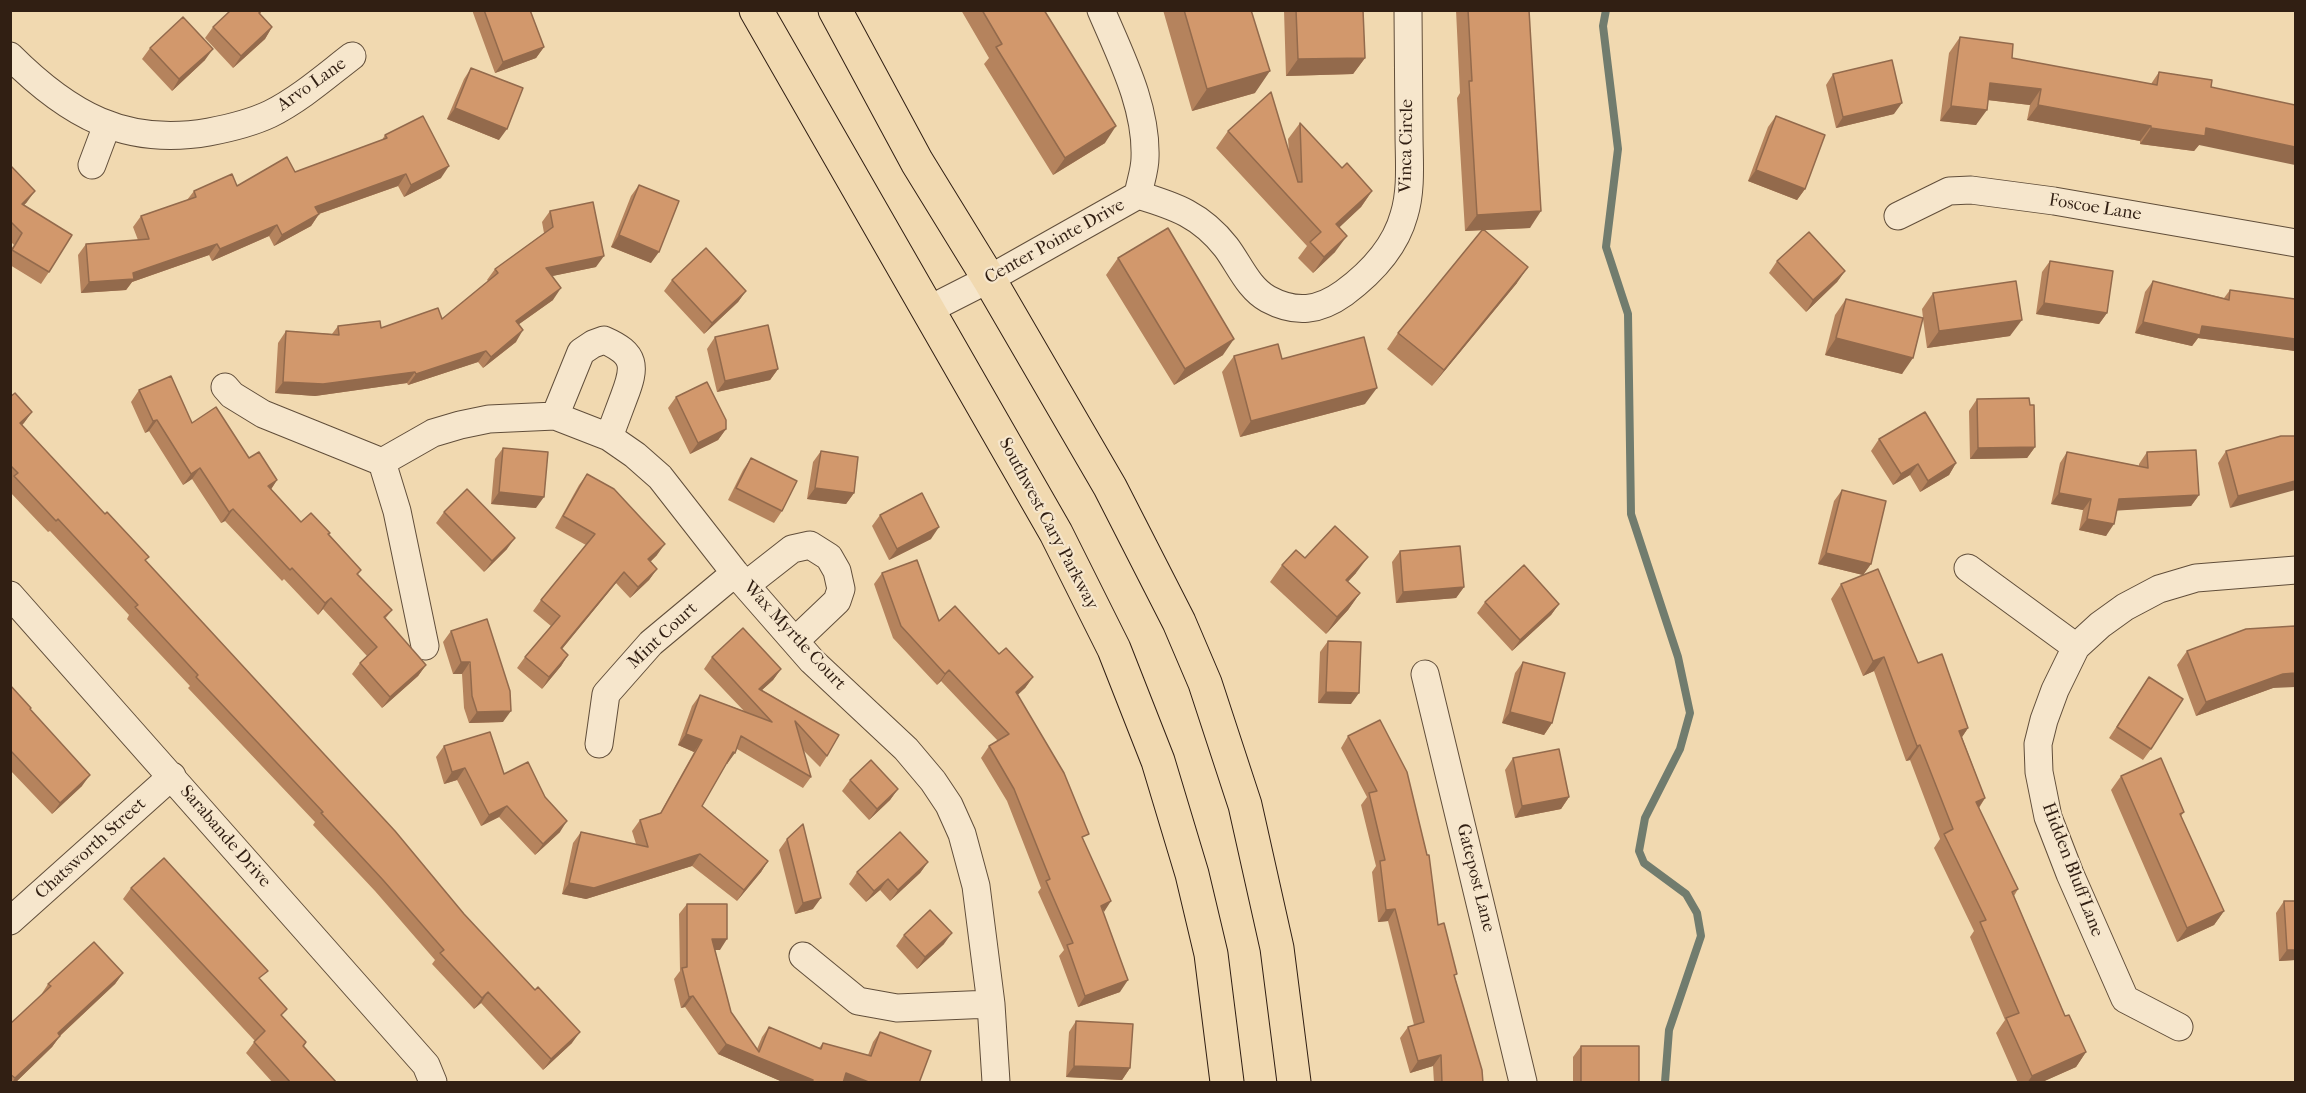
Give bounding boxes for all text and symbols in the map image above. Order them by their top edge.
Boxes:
street label: Arvo Lane [273,53,351,117]
street label: Vinca Circle [1395,99,1419,193]
street label: Foscoe Lane [2047,190,2143,226]
street label: Center Pointe Drive [981,195,1129,289]
street label: Southwest Cary Parkway [993,434,1103,614]
street label: Wax Myrtle Court [738,577,850,695]
street label: Mint Court [624,598,702,674]
street label: Sarabande Drive [175,782,275,892]
street label: Chatsworth Street [31,794,151,904]
street label: Hidden Bluff Lane [2036,800,2108,940]
street label: Gatepost Lane [1451,822,1499,934]

